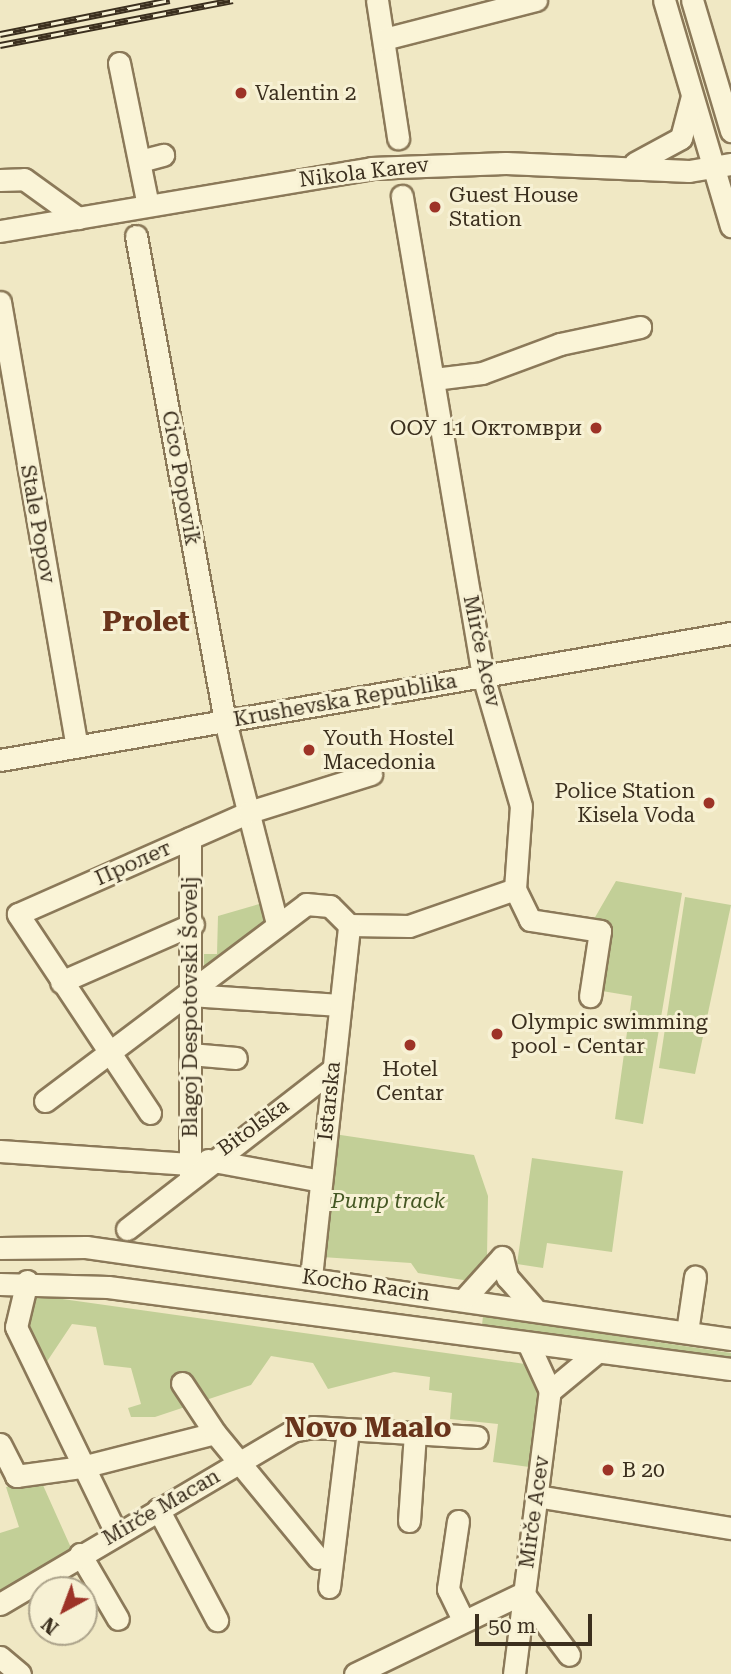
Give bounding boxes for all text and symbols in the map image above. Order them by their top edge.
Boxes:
place label: Valentin 2 [255,80,356,106]
marker: Valentin 2 [233,85,249,101]
street label: Nikola Karev [298,152,430,192]
place label: Guest House Station [449,182,578,232]
marker: Guest House Station [427,199,443,215]
street label: Cico Popoviḱ [157,409,205,547]
place label: ООУ 11 Октомври [390,415,582,441]
marker: ООУ 11 Октомври [588,420,604,436]
street label: Stale Popov [15,463,61,585]
street label: Mirče Acev [458,593,506,709]
district label: Prolet [102,605,190,639]
street label: Krushevska Republika [231,668,459,732]
place label: Youth Hostel Macedonia [323,725,454,775]
marker: Youth Hostel Macedonia [301,742,317,758]
place label: Police Station Kisela Voda [554,778,695,828]
marker: Police Station Kisela Voda [701,795,717,811]
street label: Пролет [91,835,175,891]
street label: Blagoj Despotovski Šovelj [177,876,203,1138]
place label: Olympic swimming pool - Centar [511,1009,708,1059]
marker: Olympic swimming pool - Centar [489,1026,505,1042]
marker: Hotel Centar [402,1037,418,1053]
place label: Hotel Centar [376,1056,444,1106]
street label: Istarska [312,1060,346,1142]
street label: Bitolska [213,1093,293,1161]
park label: Pump track [331,1188,445,1214]
street label: Kocho Racin [300,1264,432,1306]
district label: Novo Maalo [285,1411,451,1445]
street label: Mirče Acev [514,1454,554,1570]
place label: B 20 [622,1457,665,1483]
marker: B 20 [600,1462,616,1478]
street label: Mirče Macan [98,1463,224,1551]
north arrow [28,1576,98,1646]
scale bar [479,1600,596,1644]
text: N [37,1612,63,1639]
text: 50 m [488,1614,536,1638]

